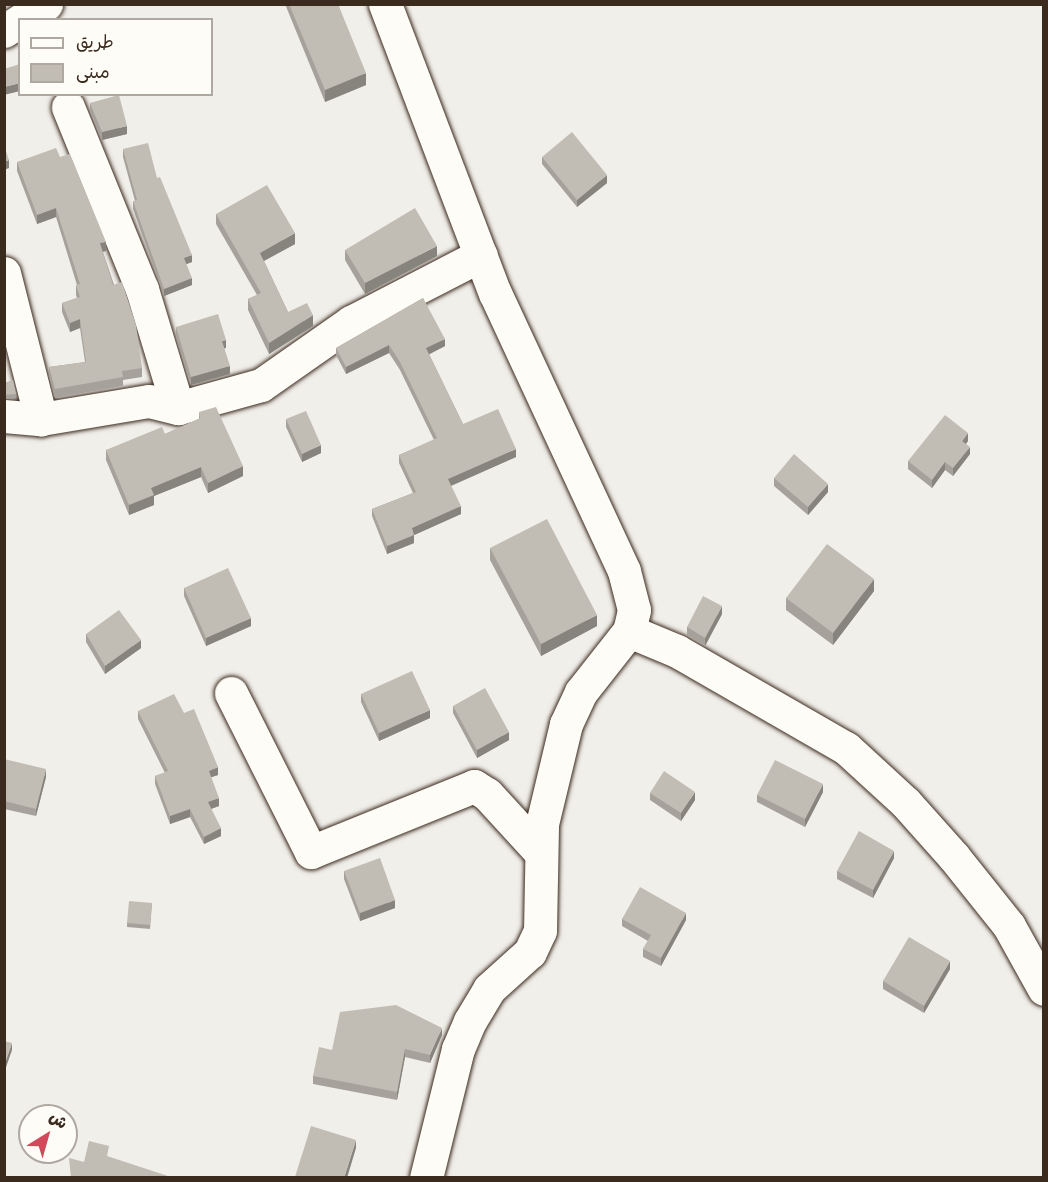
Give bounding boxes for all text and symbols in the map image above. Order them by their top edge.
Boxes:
legend [18,18,213,96]
text: طريق [76,31,114,57]
text: مبنى [76,61,110,87]
north arrow [18,1104,78,1164]
text: ش [43,1106,72,1136]

